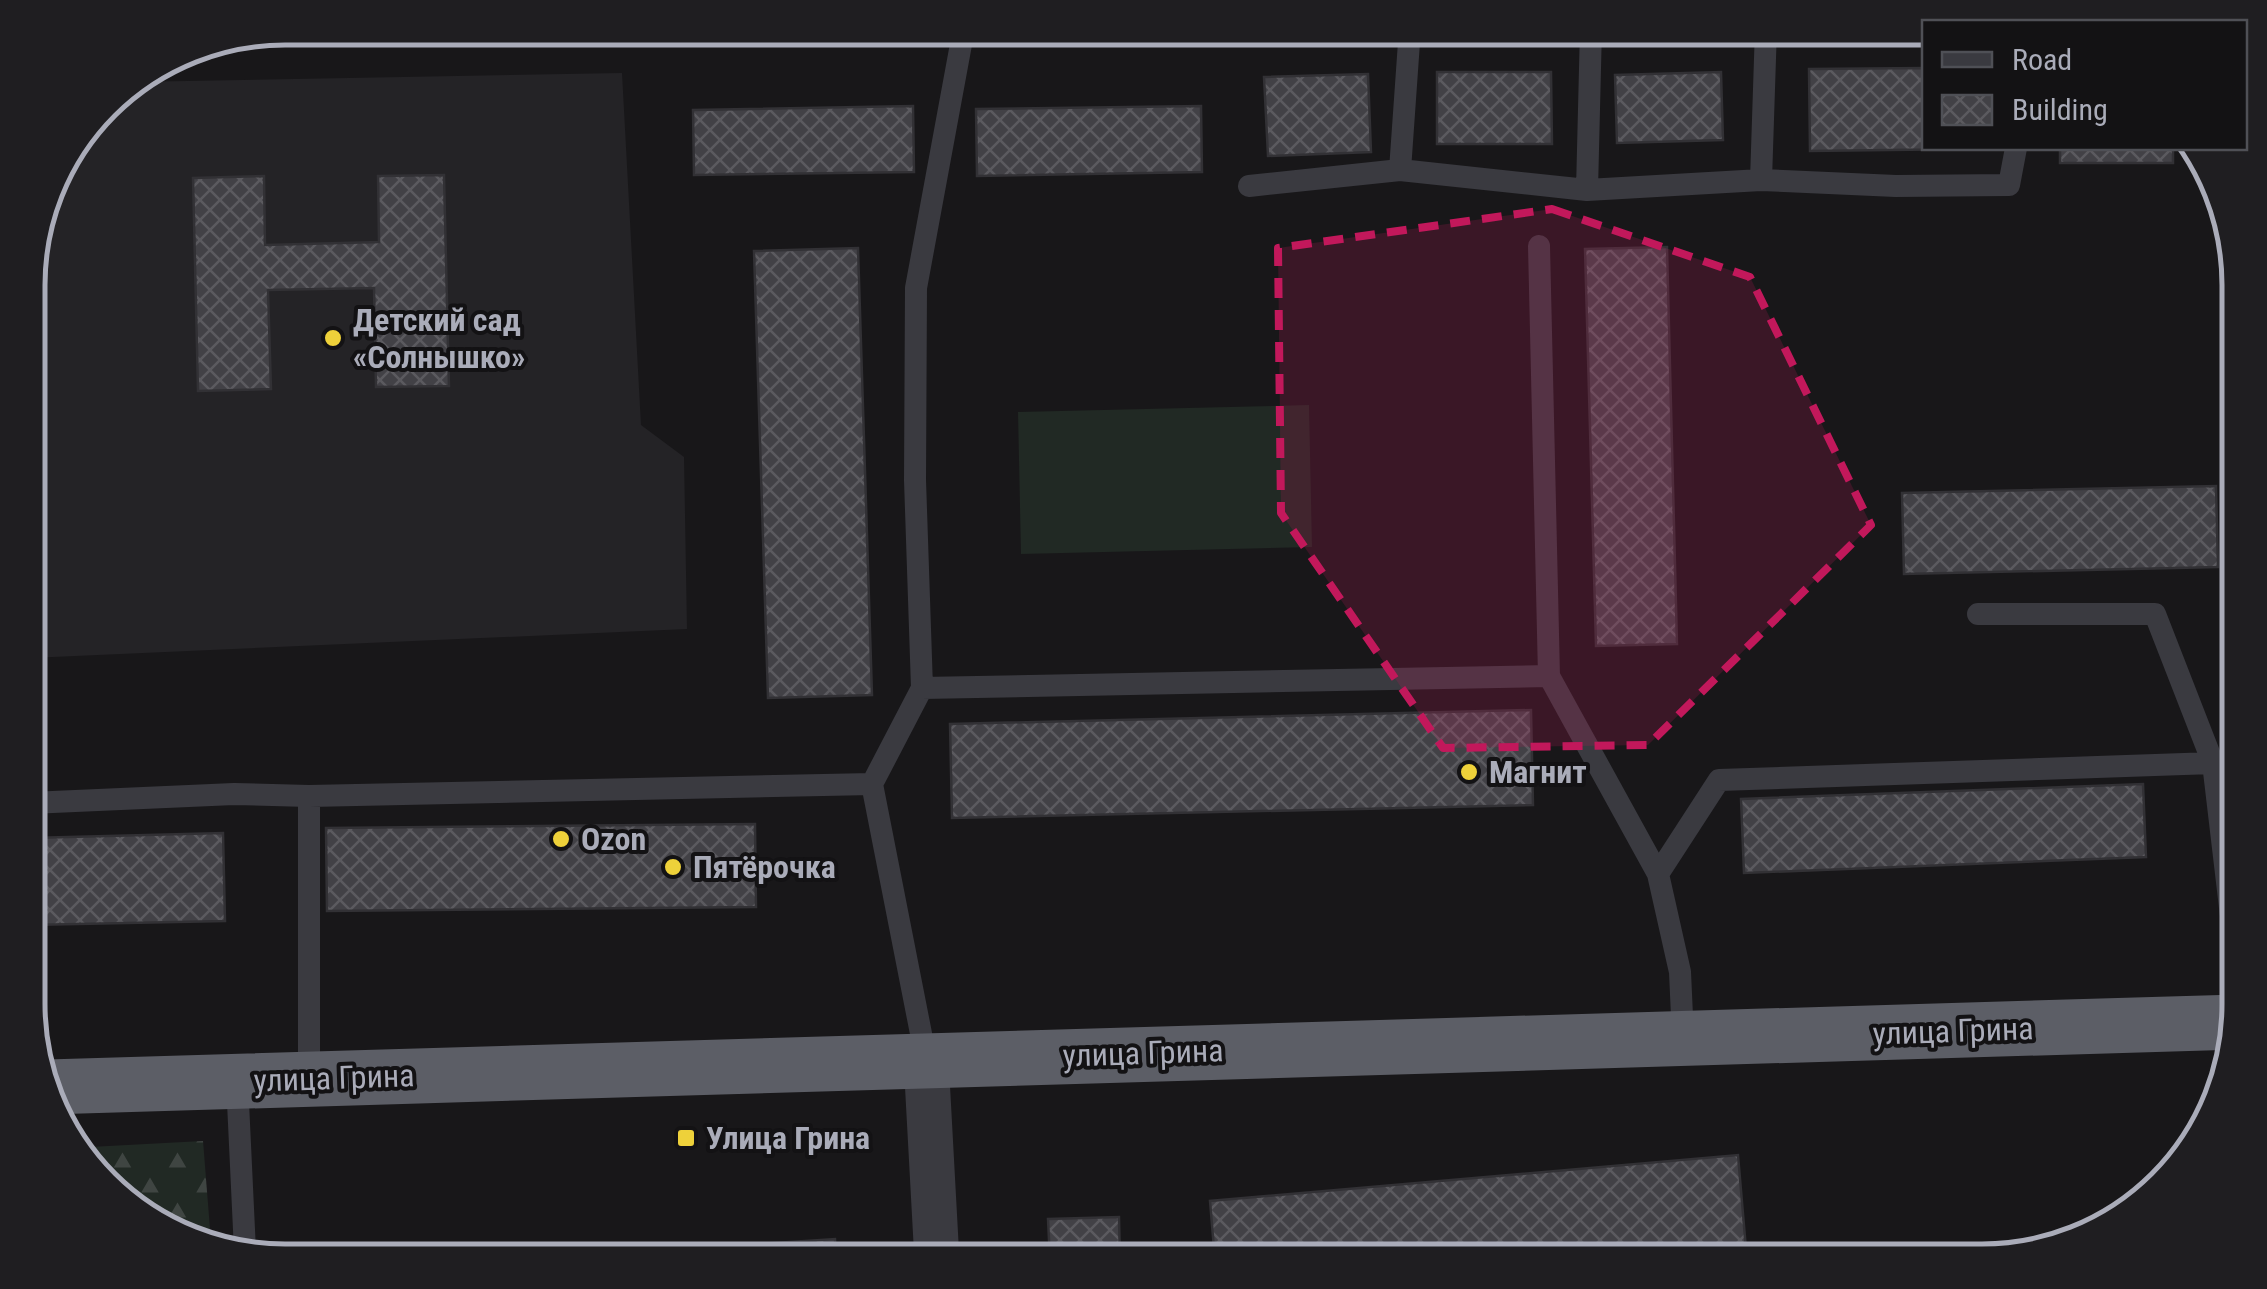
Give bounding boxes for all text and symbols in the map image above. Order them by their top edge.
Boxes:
legend [1922,20,2247,150]
text: Road [2012,42,2072,77]
text: Building [2012,92,2108,127]
place label: Детский сад «Солнышко» [353,301,525,376]
marker: Детский сад «Солнышко» [322,327,344,349]
place label: Магнит [1489,753,1587,791]
marker: Магнит [1458,761,1480,783]
place label: Ozon [581,820,646,858]
marker: Ozon [550,828,572,850]
place label: Пятёрочка [693,848,836,886]
marker: Пятёрочка [662,856,684,878]
street label: улица Грина [1872,1009,2034,1053]
street label: улица Грина [1062,1031,1224,1075]
street label: улица Грина [253,1056,415,1100]
place label: Улица Грина [706,1119,870,1157]
marker: Улица Грина [675,1127,697,1149]

